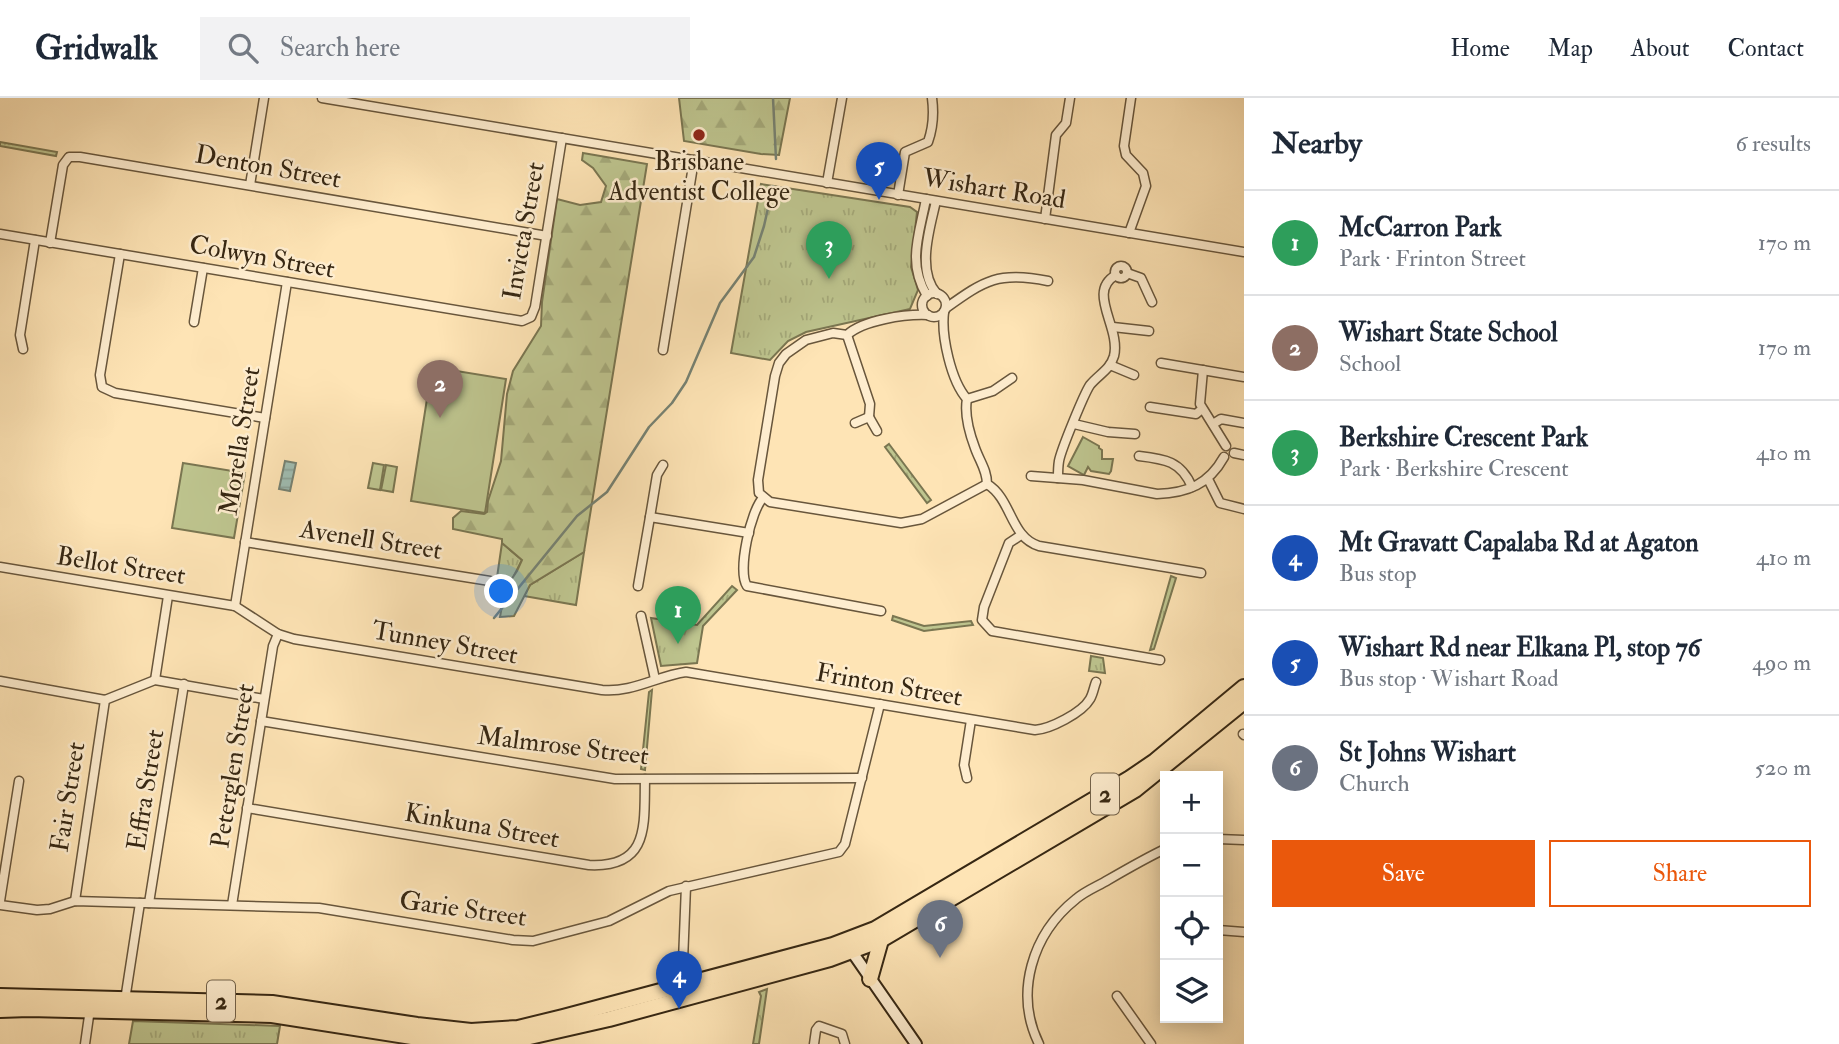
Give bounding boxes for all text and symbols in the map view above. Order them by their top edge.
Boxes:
search box [200,17,690,80]
text: Gridwalk [35,28,158,69]
icon: search [224,29,262,67]
text: Search here [280,32,400,64]
text: Home [1450,33,1510,64]
text: Map [1548,33,1593,64]
text: About [1631,33,1690,64]
text: Contact [1728,33,1804,64]
text: Nearby [1272,125,1362,162]
marker: Brisbane Adventist College [691,127,707,143]
text: 6 results [1736,129,1811,158]
street label: Denton Street [192,138,344,196]
pin: 5 [856,142,902,200]
place label: Brisbane Adventist College [607,146,790,208]
street label: Invicta Street [496,160,552,302]
street label: Wishart Road [919,162,1068,216]
text: McCarron Park [1339,212,1502,244]
pin: 3 [806,221,852,279]
street label: Colwyn Street [187,228,337,286]
text: 1 [1291,228,1299,257]
text: 170 m [1758,228,1811,257]
text: Park · Frinton Street [1339,244,1526,273]
text: Wishart State School [1339,317,1558,349]
text: 2 [1289,333,1301,362]
text: 170 m [1758,333,1811,362]
text: School [1339,349,1401,378]
pin: 2 [417,360,463,418]
street label: Morella Street [212,365,268,517]
text: Berkshire Crescent Park [1339,422,1588,454]
text: 3 [1291,438,1299,467]
text: 410 m [1756,438,1811,467]
text: Park · Berkshire Crescent [1339,454,1569,483]
street label: Avenell Street [297,513,444,567]
text: Mt Gravatt Capalaba Rd at Agaton [1339,527,1699,559]
street label: Bellot Street [54,540,188,592]
text: 4 [1289,543,1301,572]
text: 410 m [1756,543,1811,572]
text: Bus stop [1339,559,1417,588]
your location [484,574,518,608]
pin: 1 [655,586,701,644]
street label: Tunney Street [370,614,520,672]
text: Wishart Rd near Elkana Pl, stop 76 [1339,632,1701,664]
text: 5 [1290,648,1300,677]
text: 490 m [1752,648,1811,677]
street label: Frinton Street [813,656,965,714]
text: Bus stop · Wishart Road [1339,664,1559,693]
street label: Peterglen Street [204,681,262,851]
street label: Malmrose Street [475,720,651,772]
street label: Effra Street [121,727,171,853]
text: St Johns Wishart [1339,737,1516,769]
street label: Fair Street [44,740,92,854]
text: 6 [1289,753,1301,782]
text: 520 m [1755,753,1811,782]
text: Church [1339,769,1409,798]
map controls [1160,771,1223,1023]
button: + [1160,771,1223,834]
road number: 2 [1091,774,1119,814]
street label: Kinkuna Street [402,797,562,855]
button: − [1160,834,1223,897]
button: Save [1272,840,1535,907]
button: Share [1549,840,1811,907]
street label: Garie Street [397,884,529,934]
button: locate [1160,897,1223,960]
pin: 6 [917,900,963,958]
pin: 4 [656,951,702,1009]
button: layers [1160,960,1223,1023]
road number: 2 [207,980,235,1021]

